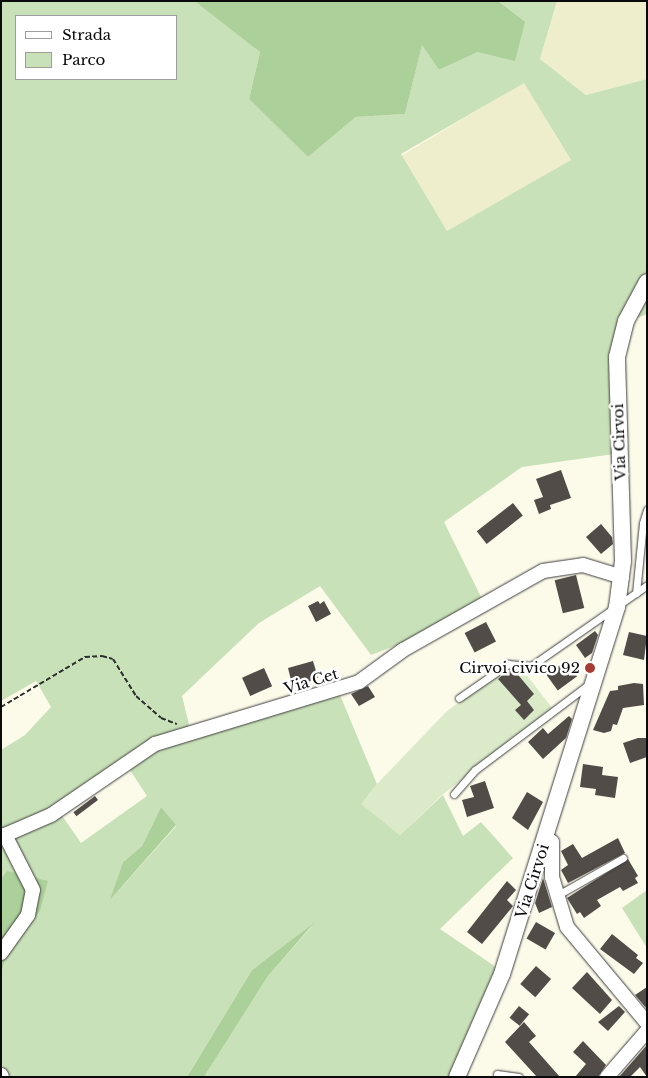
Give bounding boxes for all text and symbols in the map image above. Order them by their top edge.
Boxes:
legend [15,15,178,80]
text: Strada [62,25,111,44]
text: Parco [62,50,105,69]
street label: Via Cirvoi [609,403,629,481]
place label: Cirvoi civico 92 [459,659,580,677]
marker: Cirvoi civico 92 [584,662,596,674]
street label: Via Cet [282,664,340,698]
street label: Via Cirvoi [511,841,553,921]

